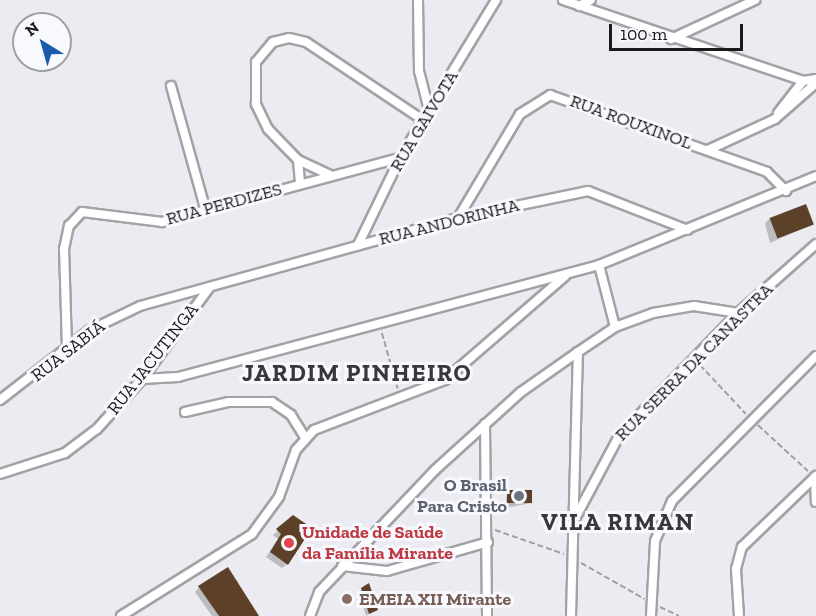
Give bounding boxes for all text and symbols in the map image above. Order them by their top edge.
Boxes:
north arrow [12,12,72,72]
scale bar [612,12,746,50]
text: N [21,18,43,40]
text: 100 m [620,23,667,45]
street label: RUA GAIVOTA [385,66,463,176]
street label: RUA ROUXINOL [567,90,695,154]
street label: RUA PERDIZES [163,178,285,230]
street label: RUA ANDORINHA [376,194,522,250]
street label: RUA SERRA DA CANASTRA [610,278,778,446]
street label: RUA JACUTINGA [103,299,203,419]
street label: RUA SABIÁ [27,315,109,387]
district label: JARDIM PINHEIRO [242,359,472,387]
place label: O Brasil Para Cristo [417,475,507,518]
marker: O Brasil Para Cristo [512,489,526,503]
district label: VILA RIMAN [541,508,695,536]
place label: Unidade de Saúde da Família Mirante [302,522,453,564]
marker: Unidade de Saúde da Família Mirante [280,534,298,552]
place label: EMEIA XII Mirante [359,588,512,610]
marker: EMEIA XII Mirante [340,592,354,606]

